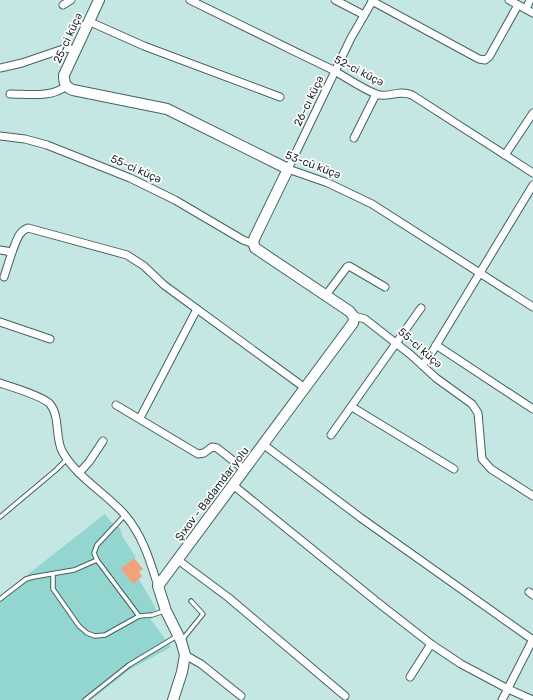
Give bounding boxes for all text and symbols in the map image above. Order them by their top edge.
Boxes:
street label: 25-ci küçə [51,11,85,65]
street label: 52-ci küçə [332,53,386,89]
street label: 26-cı küçə [291,74,327,128]
street label: 53-cü küçə [283,148,343,182]
street label: 55-ci küçə [109,152,163,186]
street label: 55-ci küçə [395,325,445,371]
street label: Şıxov - Badamdar yolu [172,445,252,543]

